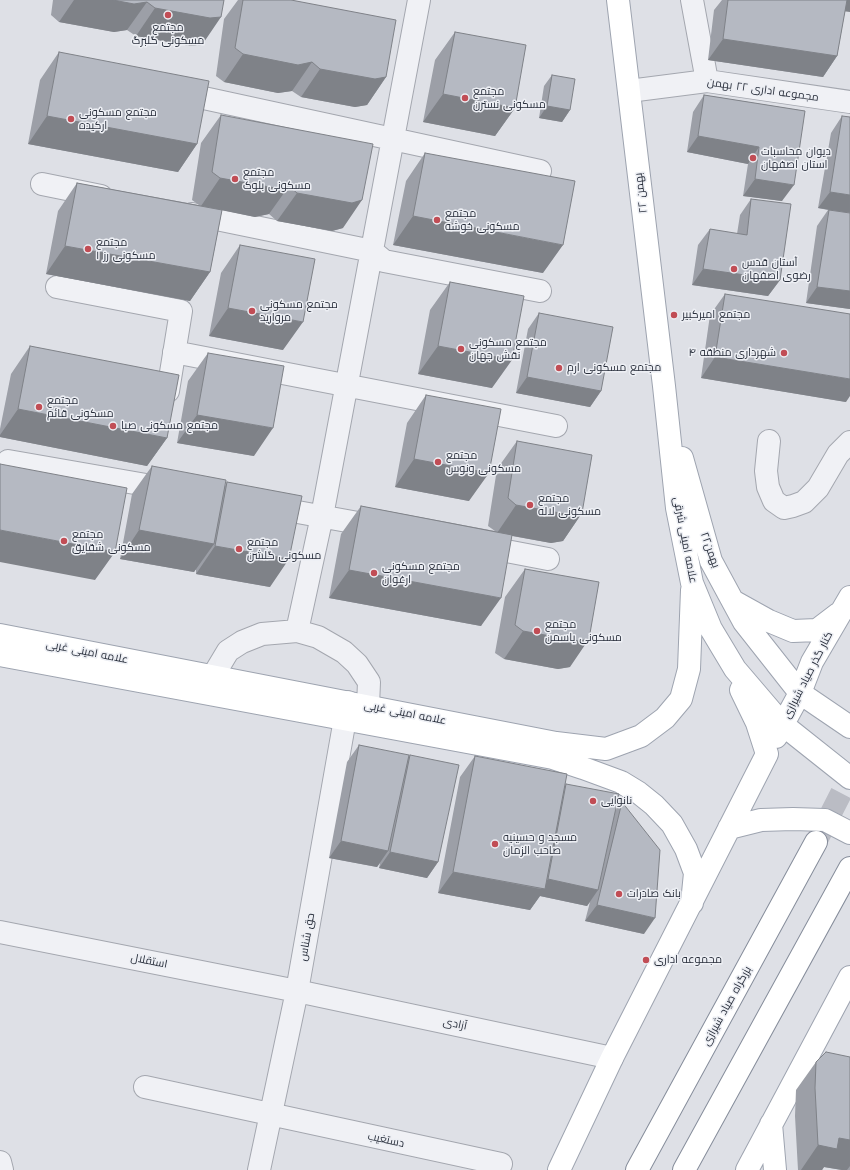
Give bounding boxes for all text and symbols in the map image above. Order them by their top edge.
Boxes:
marker: مجتمع مسکونی گلبرگ [163,10,173,20]
place label: مجتمع مسکونی گلبرگ [132,21,204,47]
street label: مجموعه اداری ۲۲ بهمن [706,76,820,104]
place label: مجتمع مسکونی نسترن [473,85,546,111]
marker: مجتمع مسکونی نسترن [460,93,470,103]
place label: مجتمع مسکونی ارکیده [79,106,157,132]
marker: مجتمع مسکونی ارکیده [66,114,76,124]
place label: دیوان محاسبات استان اصفهان [761,145,831,171]
marker: دیوان محاسبات استان اصفهان [748,153,758,163]
place label: مجتمع مسکونی بلوک [243,166,311,192]
street label: ۲۲ بهمن [632,172,650,214]
marker: مجتمع مسکونی بلوک [230,174,240,184]
place label: مجتمع مسکونی خوشه [445,207,519,233]
marker: مجتمع مسکونی خوشه [432,215,442,225]
place label: مجتمع مسکونی رز ۱ [96,236,155,262]
marker: مجتمع مسکونی رز ۱ [83,244,93,254]
place label: آستان قدس رضوی اصفهان [742,256,811,282]
marker: آستان قدس رضوی اصفهان [729,264,739,274]
place label: مجتمع مسکونی مروارید [260,298,338,324]
marker: مجتمع مسکونی مروارید [247,306,257,316]
place label: مجتمع امیرکبیر [682,308,750,322]
marker: مجتمع امیرکبیر [669,310,679,320]
place label: مجتمع مسکونی نقش جهان [469,336,547,362]
marker: مجتمع مسکونی نقش جهان [456,344,466,354]
place label: شهرداری منطقه ۴ [689,346,776,360]
marker: شهرداری منطقه ۴ [779,348,789,358]
place label: مجتمع مسکونی ارم [567,361,661,375]
marker: مجتمع مسکونی ارم [554,363,564,373]
place label: مجتمع مسکونی قائم [47,394,114,420]
marker: مجتمع مسکونی قائم [34,402,44,412]
place label: مجتمع مسکونی صبا [121,419,218,433]
marker: مجتمع مسکونی صبا [108,421,118,431]
place label: مجتمع مسکونی ونوس [446,449,521,475]
marker: مجتمع مسکونی ونوس [433,457,443,467]
place label: مجتمع مسکونی لاله [538,492,601,518]
street label: علامه امینی شرقی [670,496,700,584]
marker: مجتمع مسکونی لاله [525,500,535,510]
place label: مجتمع مسکونی شقایق [72,528,151,554]
street label: ۲۲بهمن [697,530,723,570]
marker: مجتمع مسکونی شقایق [59,536,69,546]
place label: مجتمع مسکونی گلشن [247,536,321,562]
marker: مجتمع مسکونی گلشن [234,544,244,554]
place label: مجتمع مسکونی ارغوان [382,560,460,586]
marker: مجتمع مسکونی ارغوان [369,568,379,578]
place label: مجتمع مسکونی یاسمن [545,618,622,644]
marker: مجتمع مسکونی یاسمن [532,626,542,636]
street label: کنار گذر صیاد شیرازی [780,629,836,721]
street label: علامه امینی غربی [45,638,129,666]
street label: علامه امینی غربی [363,699,447,727]
place label: نانوایی [601,794,632,808]
marker: نانوایی [588,796,598,806]
place label: مسجد و حسینیه صاحب الزمان [503,831,577,857]
marker: مسجد و حسینیه صاحب الزمان [490,839,500,849]
place label: بانک صادرات [627,887,681,901]
marker: بانک صادرات [614,889,624,899]
street label: حق شناس [296,912,318,962]
street label: استقلال [130,951,168,971]
place label: مجموعه اداری [654,953,722,967]
marker: مجموعه اداری [641,955,651,965]
street label: بزرگراه صیاد شیرازی [700,964,754,1048]
street label: آزادی [442,1015,468,1033]
street label: دستغیب [367,1130,405,1150]

